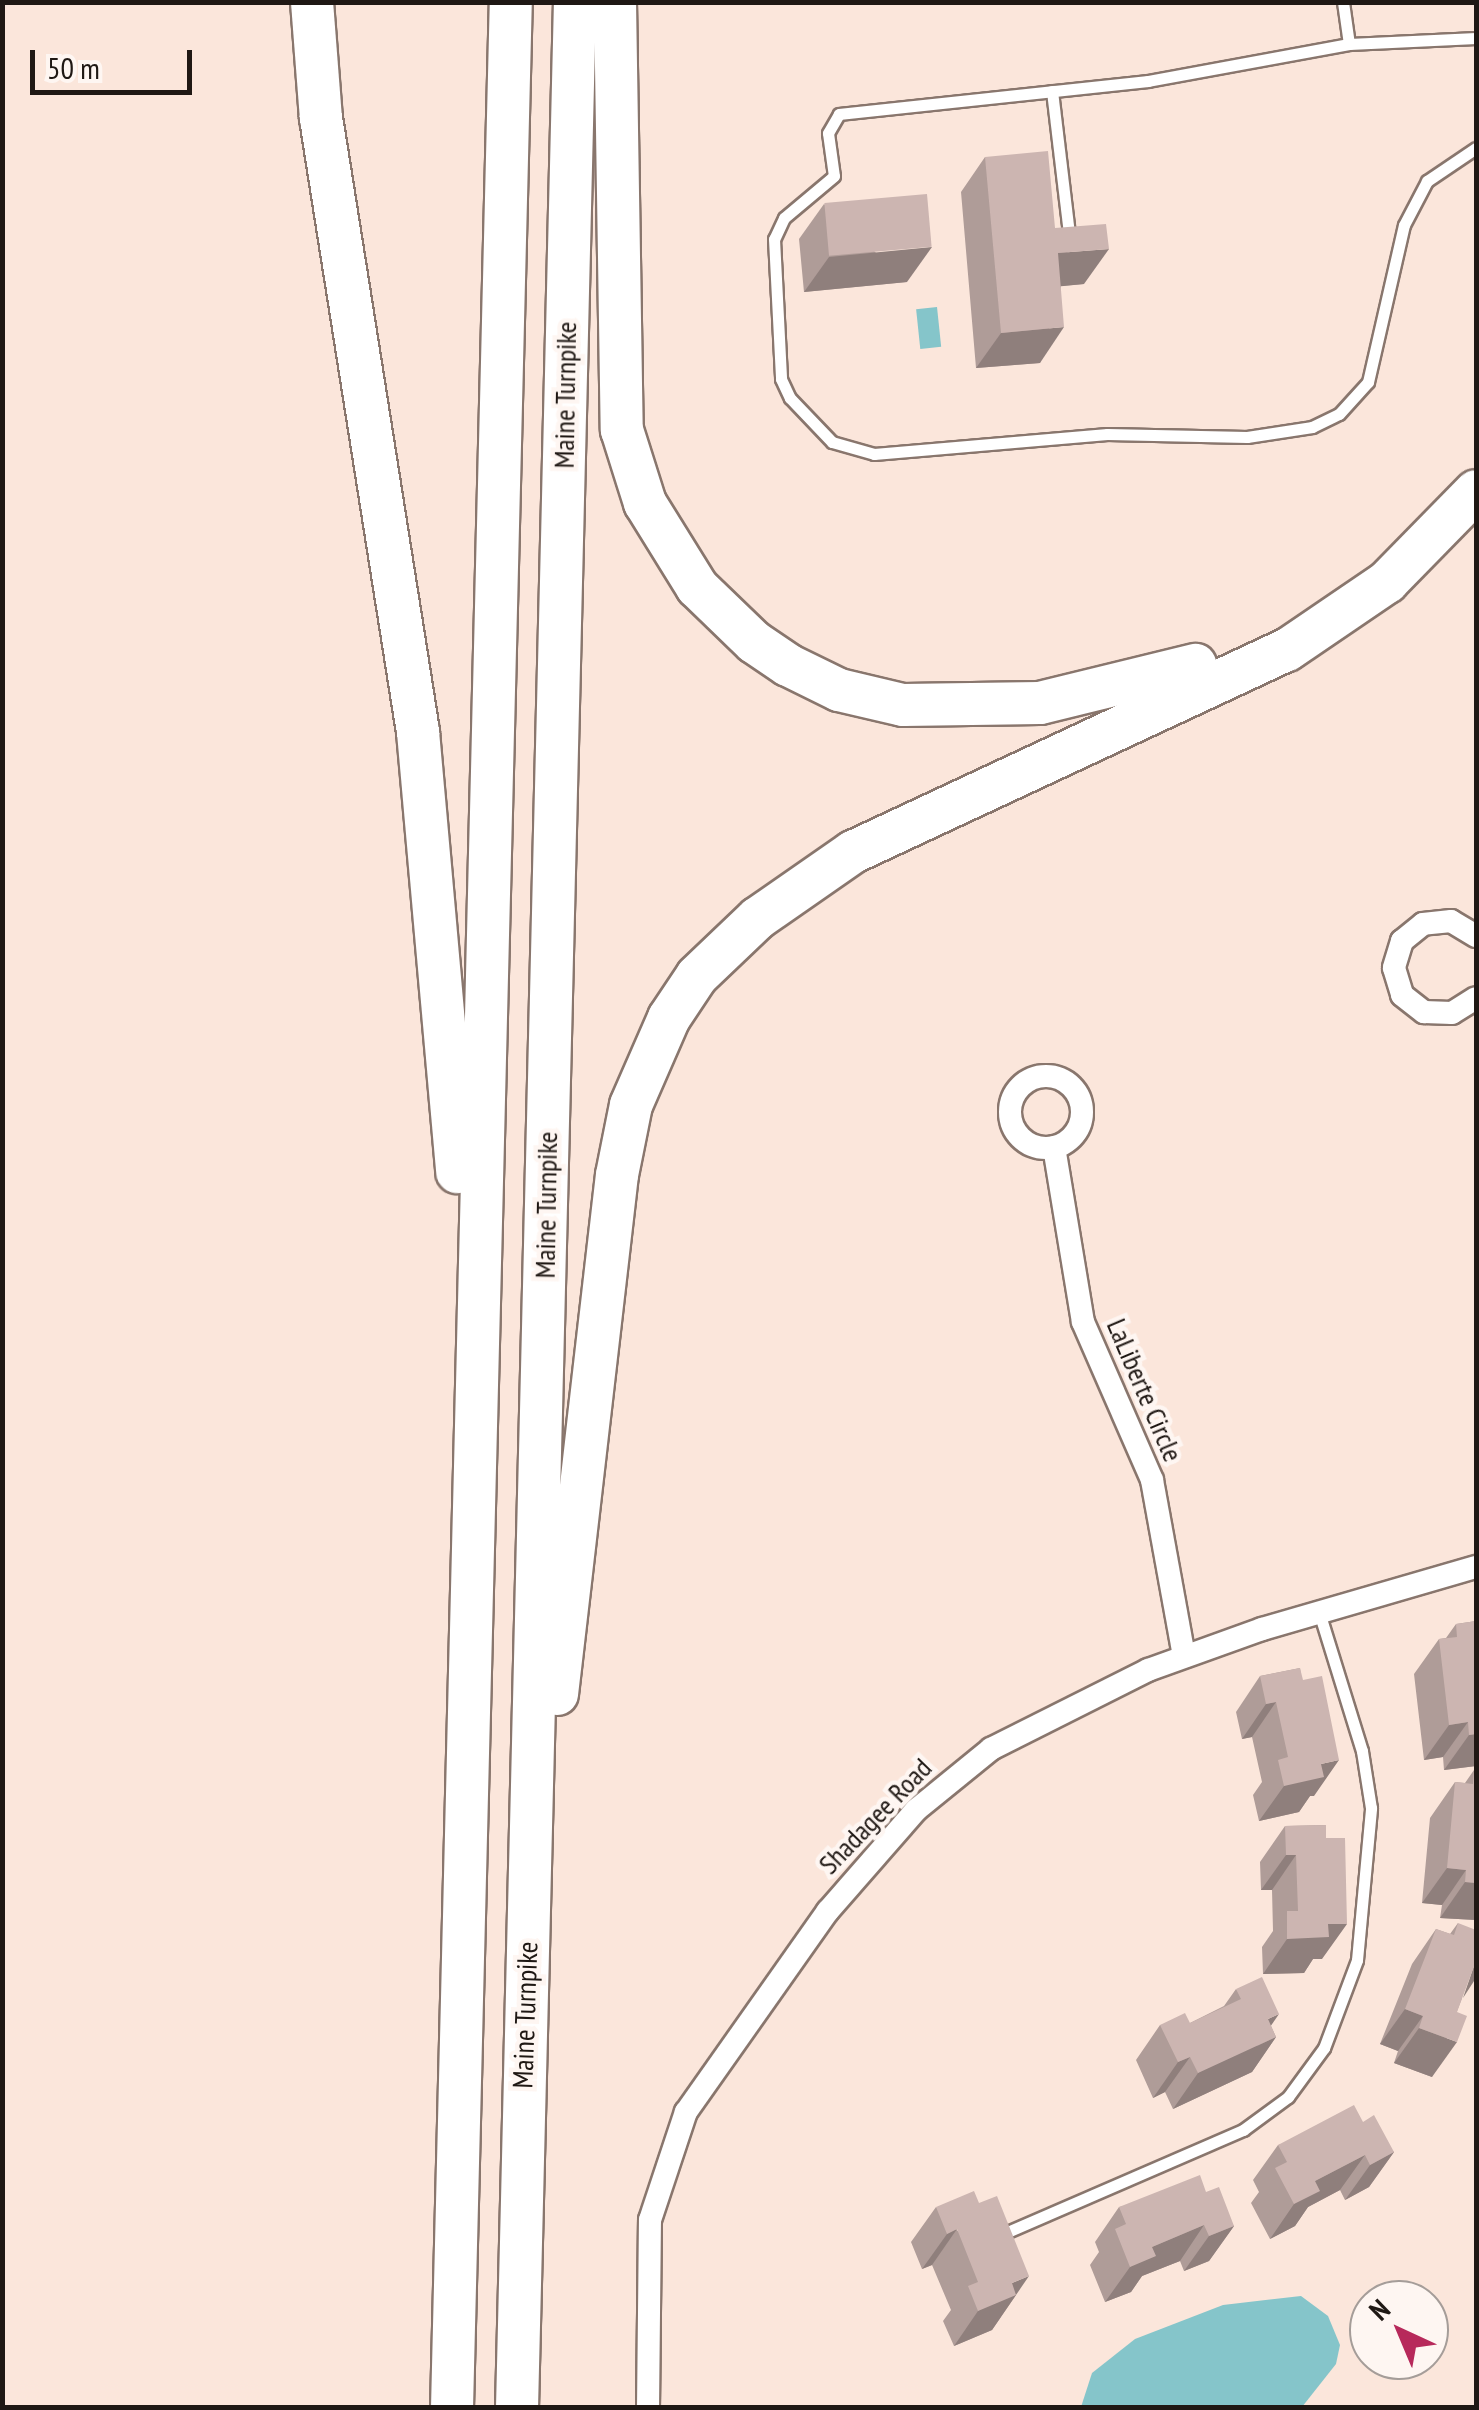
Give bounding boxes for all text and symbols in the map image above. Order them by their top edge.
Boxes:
scale bar [35,30,198,92]
text: 50 m [47,48,100,87]
street label: Maine Turnpike [547,321,583,469]
street label: Maine Turnpike [528,1131,564,1279]
street label: LaLiberte Circle [1100,1314,1190,1466]
street label: Shadagee Road [812,1751,938,1881]
street label: Maine Turnpike [506,1941,544,2089]
north arrow [1349,2280,1449,2380]
text: N [1361,2291,1397,2328]

